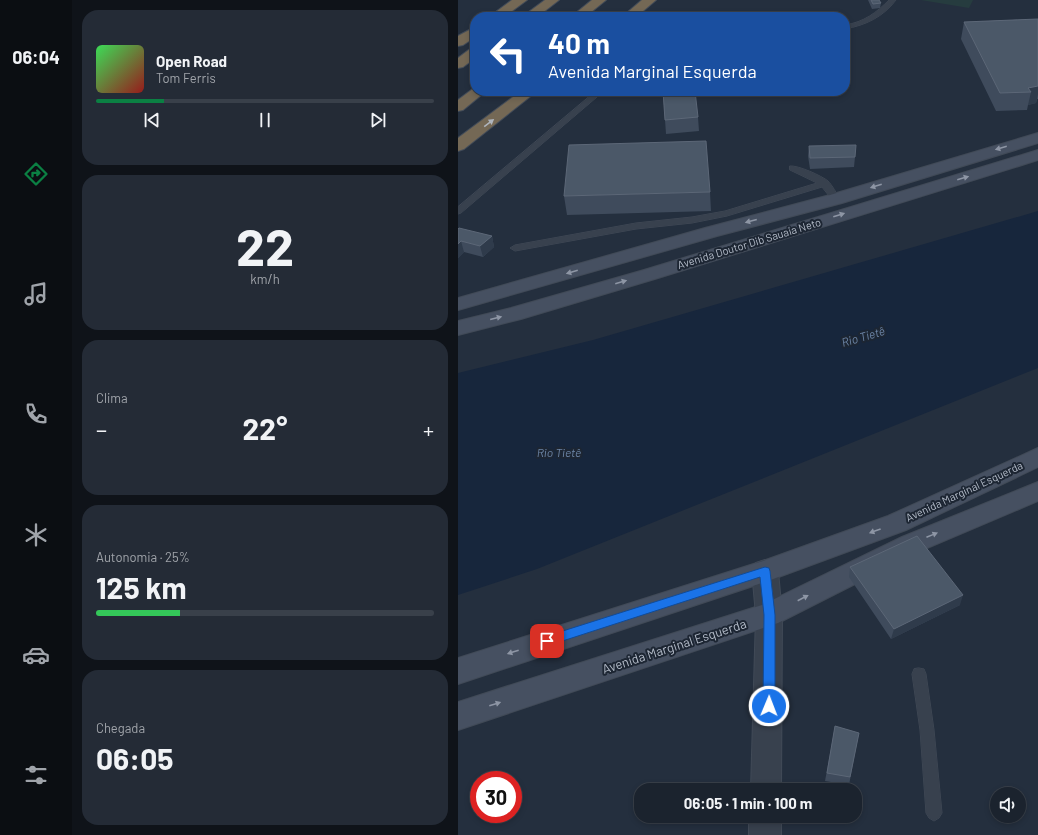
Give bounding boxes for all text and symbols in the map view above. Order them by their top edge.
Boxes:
text: 40 m [548,26,610,60]
icon: left [482,28,534,80]
text: 06:04 [12,46,60,68]
text: Open Road [156,52,227,70]
text: Avenida Marginal Esquerda [548,60,757,82]
text: Tom Ferris [156,70,216,86]
icon: previous [141,109,163,131]
icon: pause [254,109,276,131]
icon: next [367,109,389,131]
one-way arrow [484,119,494,127]
one-way arrow [994,146,1007,152]
icon: directions [22,160,50,188]
one-way arrow [958,175,970,181]
one-way arrow [870,183,882,189]
one-way arrow [833,212,845,218]
text: 22 [236,214,294,276]
street label: Avenida Doutor Dib Sauaia Neto [676,215,822,271]
one-way arrow [745,218,757,224]
one-way arrow [566,269,578,275]
text: km/h [250,271,280,287]
one-way arrow [615,279,627,285]
icon: music [22,280,50,308]
one-way arrow [490,315,502,321]
water label: Rio Tietê [840,323,886,349]
text: Clima [96,390,128,406]
icon: phone [22,400,50,428]
text: 22° [243,410,287,446]
text: − [96,416,107,442]
text: + [423,416,434,442]
water label: Rio Tietê [537,445,581,459]
street label: Avenida Marginal Esquerda [903,458,1025,524]
icon: climate [22,521,50,549]
one-way arrow [869,528,881,534]
one-way arrow [927,531,939,537]
text: Autonomia · 25% [96,549,190,565]
text: 125 km [96,569,187,605]
one-way arrow [797,595,809,601]
street label: Avenida Marginal Esquerda [600,615,748,677]
pin [530,624,564,658]
icon: arrive [536,630,558,652]
icon: car [22,641,50,669]
one-way arrow [507,650,519,656]
position arrow [748,685,790,727]
one-way arrow [489,701,501,707]
text: Chegada [96,720,145,736]
text: 06:05 [96,740,173,776]
icon: filters [22,761,50,789]
speed limit sign: 30 [470,771,522,823]
map controls [990,787,1026,823]
button: sound [990,787,1026,823]
text: 06:05 · 1 min · 100 m [684,794,812,812]

